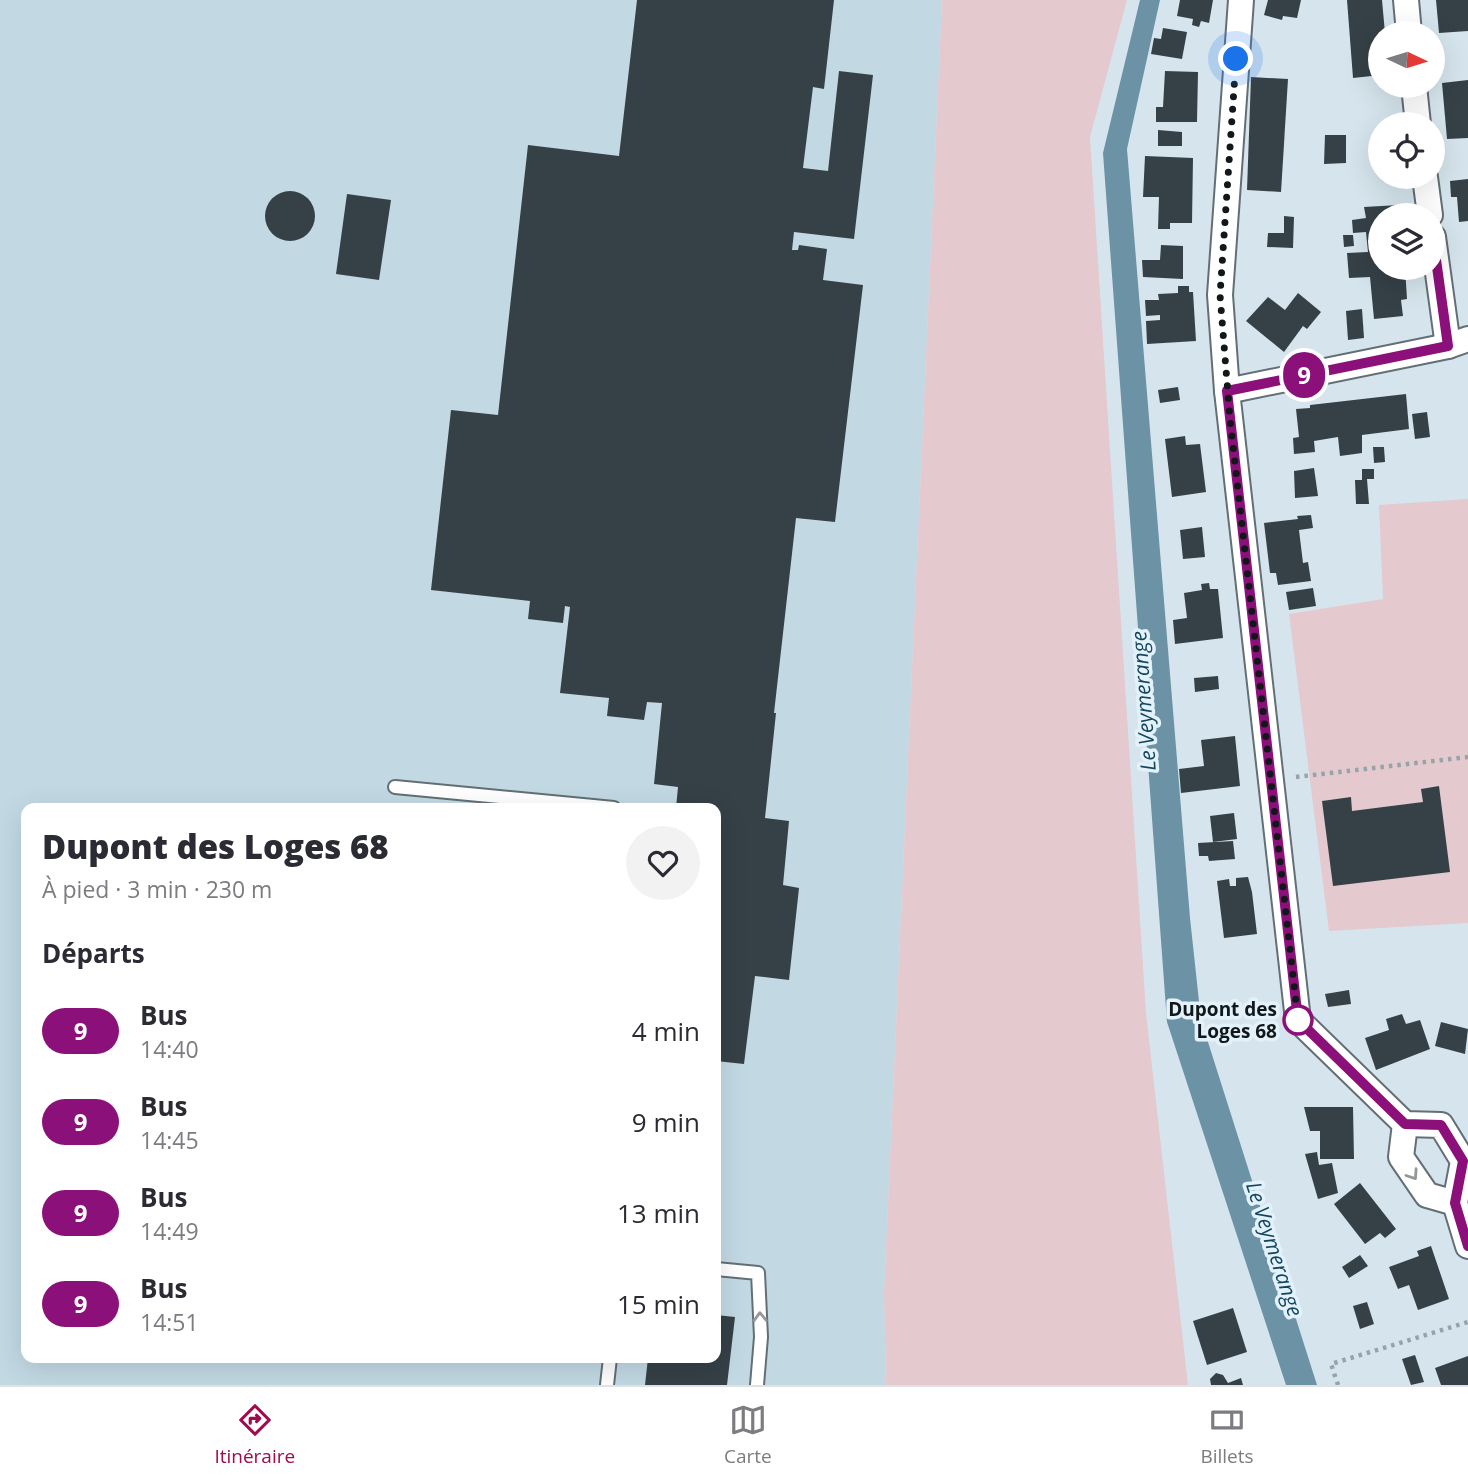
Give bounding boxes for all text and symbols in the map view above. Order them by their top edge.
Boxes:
north arrow [1368,21,1446,98]
map controls [1368,21,1445,280]
your location [1218,41,1253,76]
button: locate [1368,112,1445,189]
button: layers [1368,203,1445,280]
line badge: 9 [1281,352,1327,398]
text: 9 [1297,358,1311,391]
water label: Le Veymerange [1124,630,1162,772]
text: Dupont des Loges 68 [42,824,389,869]
button: heart [626,826,700,900]
text: À pied · 3 min · 230 m [42,873,272,905]
text: Départs [42,935,145,971]
place label: Dupont des Loges 68 [1168,996,1277,1044]
text: Bus [140,997,187,1033]
marker: Dupont des Loges 68 [1283,1005,1313,1035]
text: 4 min [632,1013,700,1049]
text: 9 [74,1014,87,1047]
text: 14:40 [140,1033,199,1065]
text: Bus [140,1088,187,1124]
text: 9 min [632,1104,700,1140]
text: 9 [74,1105,87,1138]
text: 14:45 [140,1124,199,1156]
one-way arrow [1405,1167,1418,1180]
water label: Le Veymerange [1240,1178,1310,1320]
text: Bus [140,1179,187,1215]
text: 13 min [617,1195,700,1231]
text: 9 [74,1196,87,1229]
text: 14:49 [140,1215,199,1247]
text: Bus [140,1270,187,1306]
text: 15 min [617,1286,700,1322]
text: 9 [74,1287,87,1320]
text: 14:51 [140,1306,199,1338]
one-way arrow [752,1311,767,1322]
tab: Itinéraire [214,1401,295,1469]
tab: Carte [724,1401,772,1469]
tab: Billets [1200,1401,1254,1469]

